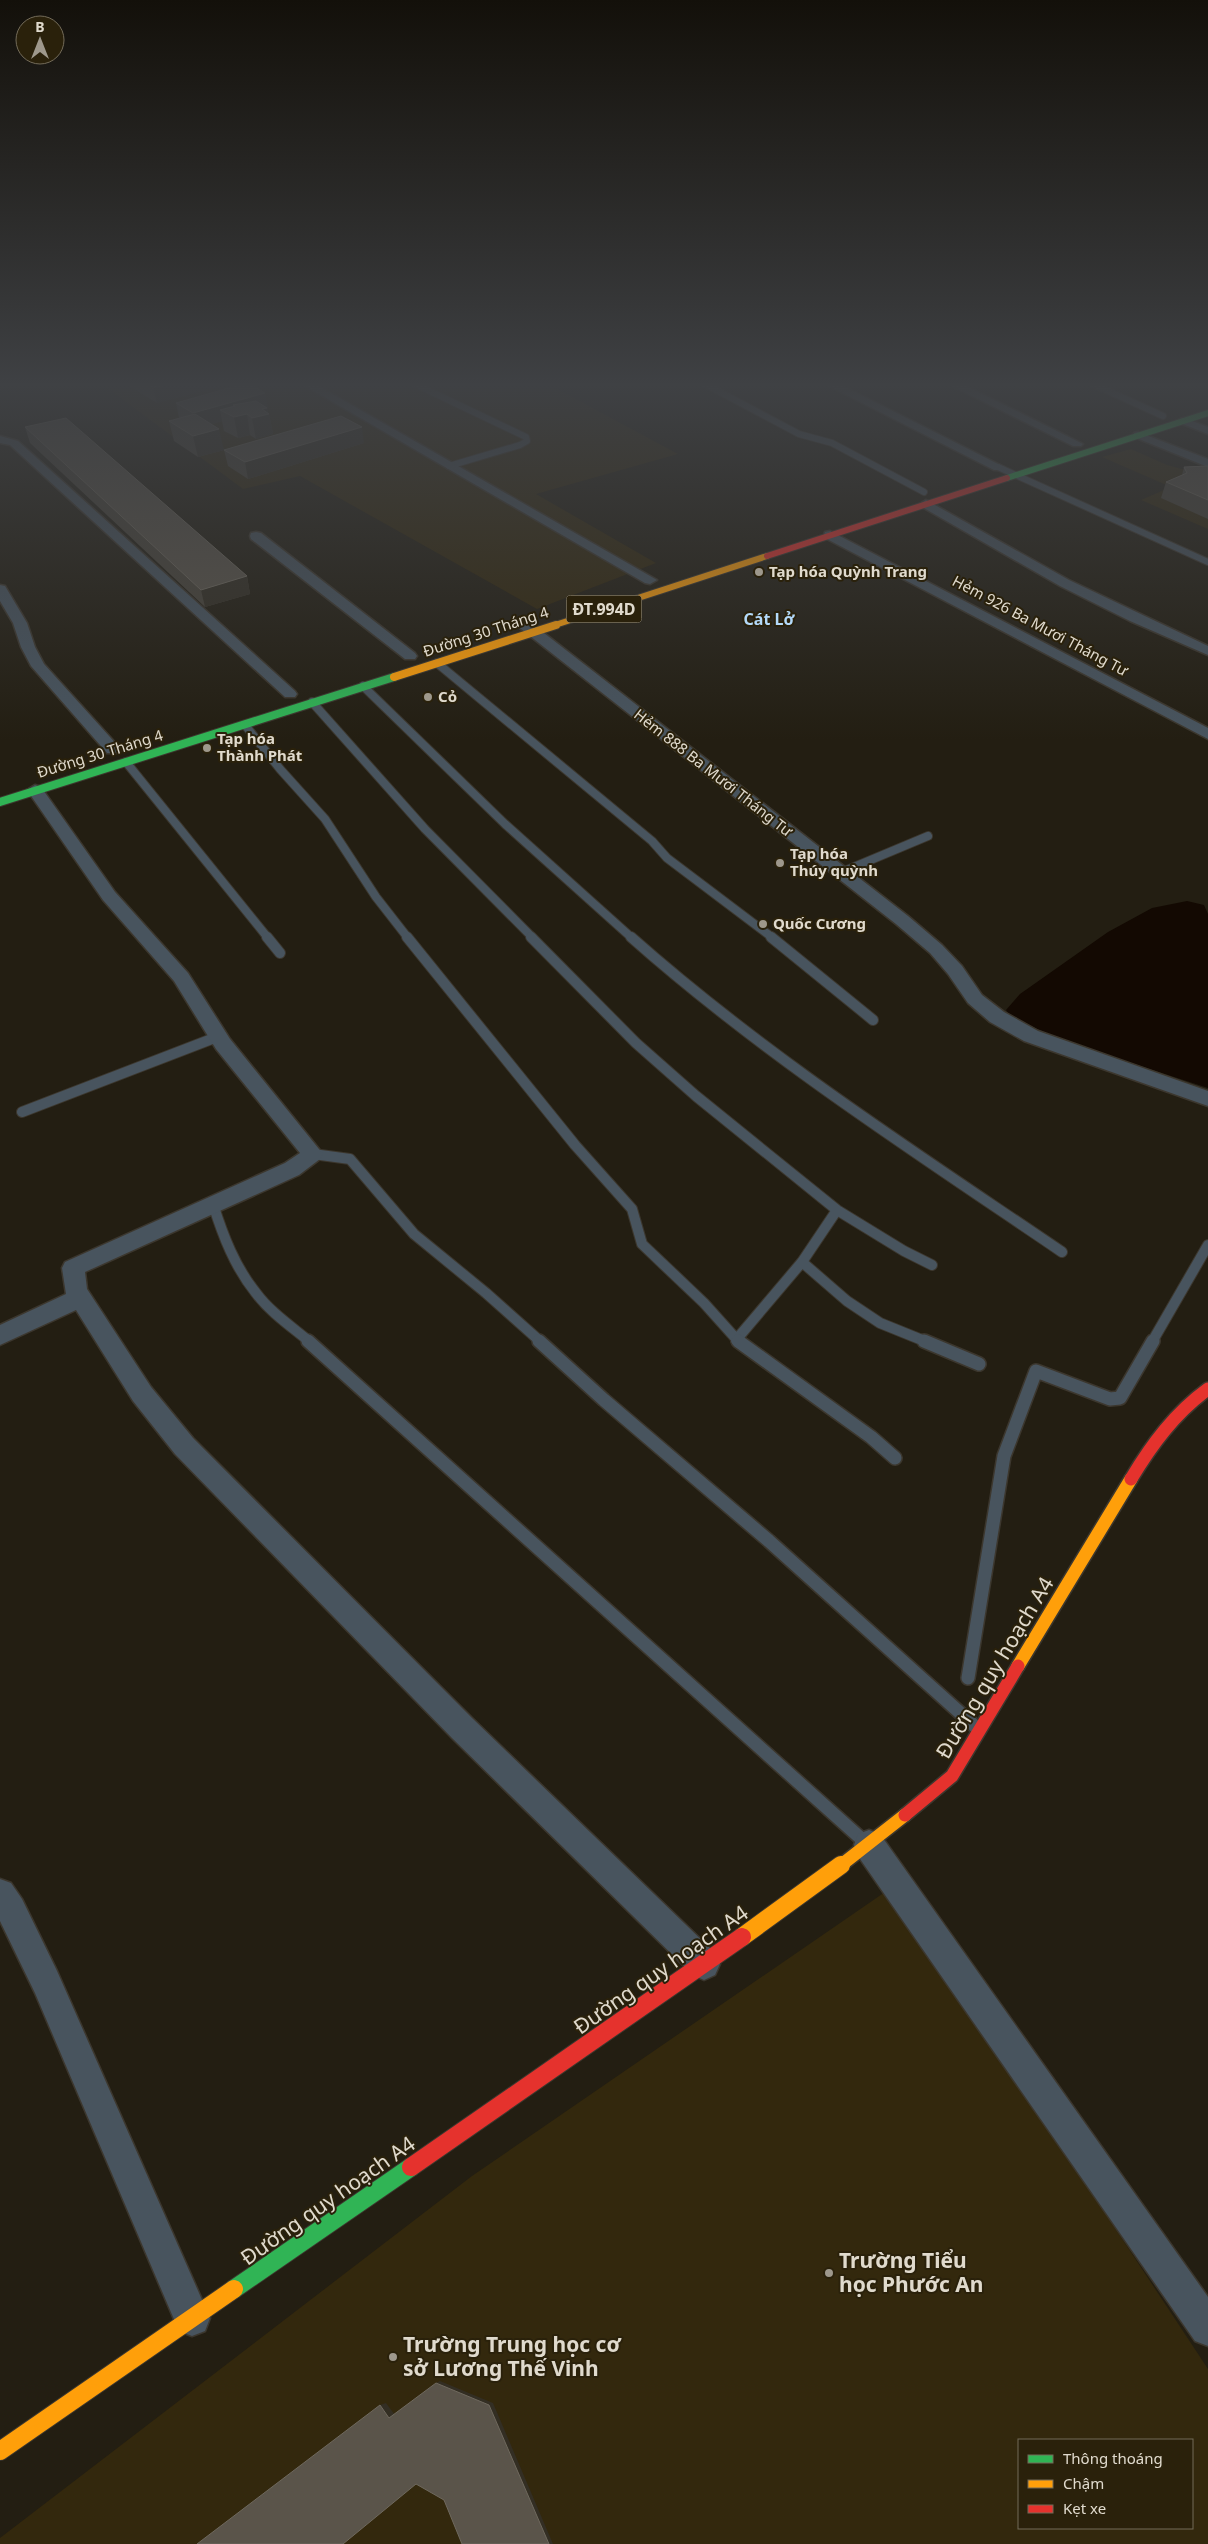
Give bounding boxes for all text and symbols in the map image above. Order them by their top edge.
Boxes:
north arrow [15,15,65,65]
text: B [35,17,45,36]
place label: Tạp hóa Quỳnh Trang [769,561,927,581]
marker: Tạp hóa Quỳnh Trang [753,566,765,578]
street label: Hẻm 926 Ba Mươi Tháng Tư [949,570,1132,680]
road number: ĐT.994D [566,596,642,622]
street label: Đường 30 Tháng 4 [420,601,551,661]
district label: Cát Lở [744,608,795,630]
place label: Cỏ [438,686,457,706]
marker: Cỏ [422,691,434,703]
street label: Hẻm 888 Ba Mươi Tháng Tư [630,704,798,841]
street label: Đường 30 Tháng 4 [34,724,166,782]
place label: Tạp hóa Thành Phát [217,728,303,765]
marker: Tạp hóa Thành Phát [201,742,213,754]
place label: Tạp hóa Thúy quỳnh [790,843,878,880]
marker: Tạp hóa Thúy quỳnh [774,857,786,869]
place label: Quốc Cương [773,913,866,933]
marker: Quốc Cương [757,918,769,930]
street label: Đường quy hoạch A4 [929,1571,1060,1764]
street label: Đường quy hoạch A4 [568,1898,753,2040]
street label: Đường quy hoạch A4 [235,2129,420,2271]
place label: Trường Tiểu học Phước An [839,2246,983,2298]
marker: Trường Tiểu học Phước An [823,2267,835,2279]
place label: Trường Trung học cơ sở Lương Thế Vinh [403,2330,621,2382]
marker: Trường Trung học cơ sở Lương Thế Vinh [387,2351,399,2363]
legend [1018,2439,1193,2529]
text: Thông thoáng [1063,2448,1163,2468]
text: Chậm [1063,2473,1104,2493]
text: Kẹt xe [1063,2498,1106,2518]

